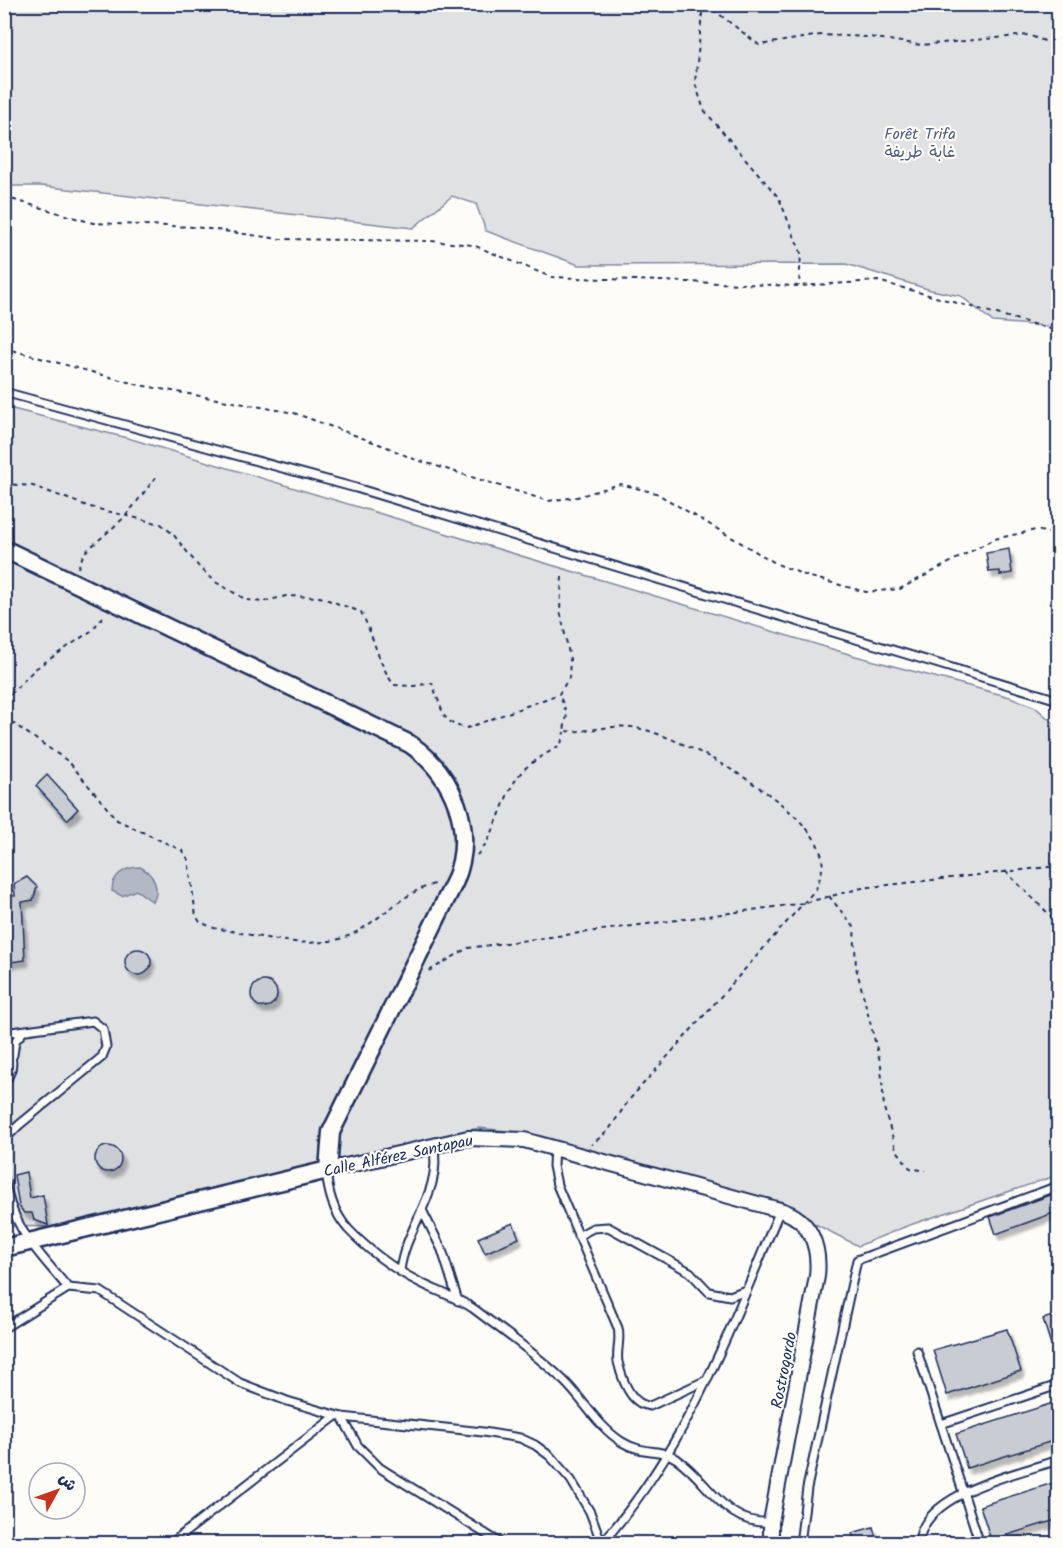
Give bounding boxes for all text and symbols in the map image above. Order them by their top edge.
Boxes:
park label: Forêt Trifa غابة طريفة [884,122,956,165]
street label: Calle Alférez Santapau [321,1128,476,1185]
street label: Rostrogordo [765,1330,804,1411]
north arrow [27,1461,87,1521]
text: ش [52,1468,83,1497]

